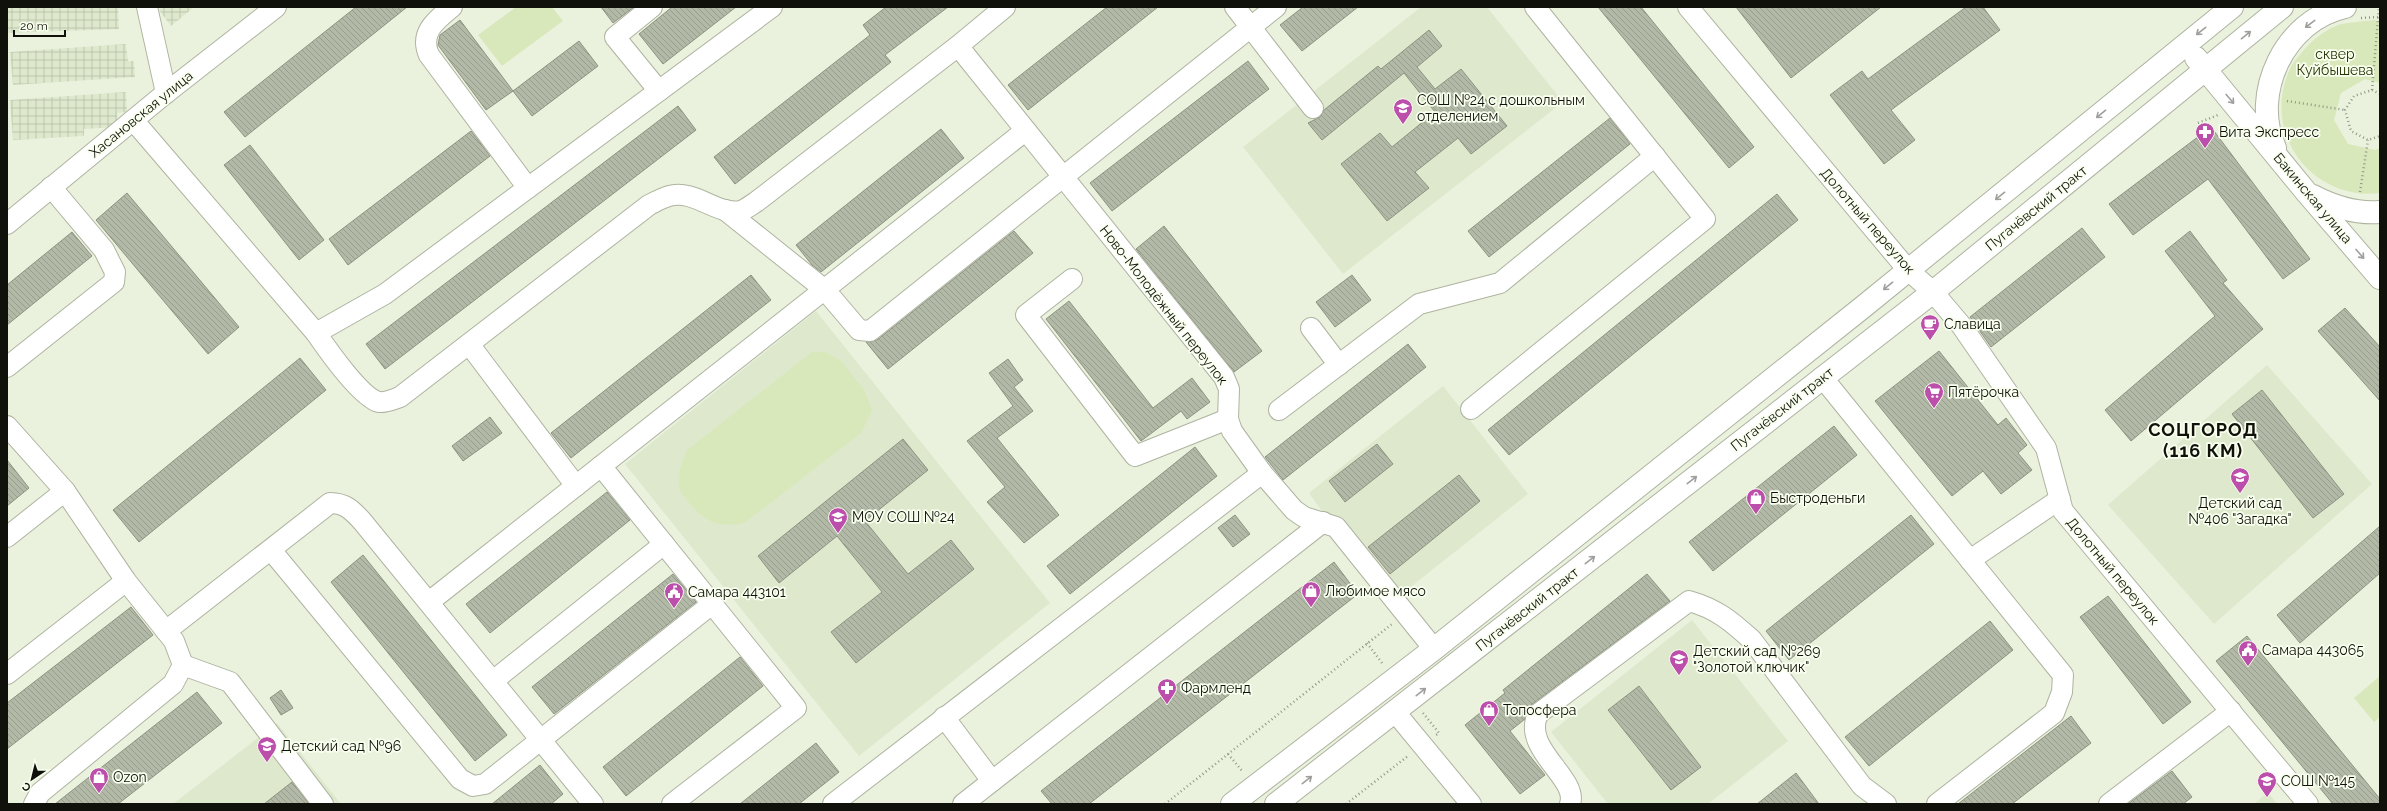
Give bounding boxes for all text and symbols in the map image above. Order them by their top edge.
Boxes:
scale bar [14,12,65,38]
text: 20 m [20,19,48,33]
one-way arrow [2304,19,2315,28]
one-way arrow [2196,27,2207,35]
one-way arrow [2241,31,2252,40]
park label: сквер Куйбышева [2297,46,2373,78]
street label: Хасановская улица [86,67,196,161]
place label: СОШ №24 с дошкольным отделением [1417,92,1585,124]
one-way arrow [2225,93,2234,104]
school or university icon: СОШ №24 с дошкольным отделением [1392,97,1414,125]
one-way arrow [2095,109,2106,118]
pharmacy icon: Вита Экспресс [2194,121,2216,149]
place label: Вита Экспресс [2219,124,2319,140]
street label: Бакинская улица [2271,150,2355,246]
street label: Пугачёвский тракт [1982,162,2090,254]
street label: Долотный переулок [1818,165,1918,277]
one-way arrow [1994,191,2005,200]
street label: Ново-Молодёжный переулок [1097,222,1231,388]
one-way arrow [2355,249,2364,259]
one-way arrow [1883,282,1894,291]
cafe icon: Славица [1919,313,1941,341]
place label: Славица [1944,316,2001,332]
street label: Пугачёвский тракт [1727,364,1837,454]
supermarket icon: Пятёрочка [1923,381,1945,409]
place label: Пятёрочка [1948,384,2019,400]
district label: СОЦГОРОД (116 КМ) [2148,419,2258,461]
school or university icon: Детский сад №406 "Загадка" [2229,466,2251,494]
one-way arrow [1686,476,1697,484]
shop icon: Быстроденьги [1745,487,1767,515]
place label: Быстроденьги [1770,490,1865,506]
place label: Детский сад №406 "Загадка" [2188,495,2292,527]
school or university icon: МОУ СОШ №24 [827,506,849,534]
place label: МОУ СОШ №24 [852,509,955,525]
street label: Долотный переулок [2063,514,2163,628]
one-way arrow [1584,556,1595,565]
street label: Пугачёвский тракт [1472,564,1582,654]
shop icon: Любимое мясо [1300,580,1322,608]
public building icon: Самара 443101 [663,581,685,609]
place label: Любимое мясо [1325,583,1426,599]
place label: Самара 443101 [688,584,786,600]
public building icon: Самара 443065 [2237,639,2259,667]
place label: Самара 443065 [2262,642,2364,658]
place label: Детский сад №269 "Золотой ключик" [1693,643,1820,675]
school or university icon: Детский сад №269 "Золотой ключик" [1668,648,1690,676]
pharmacy icon: Фармленд [1156,677,1178,705]
place label: Фармленд [1181,680,1251,696]
one-way arrow [1415,687,1426,696]
shop icon: Топосфера [1478,699,1500,727]
place label: Топосфера [1503,702,1576,718]
school or university icon: Детский сад №96 [256,735,278,763]
place label: Детский сад №96 [281,738,401,754]
north arrow [12,759,52,799]
shop icon: Ozon [88,766,110,794]
place label: Ozon [113,769,147,785]
school or university icon: СОШ №145 [2256,770,2278,798]
place label: СОШ №145 [2281,773,2355,789]
one-way arrow [1301,776,1312,784]
text: С [19,779,33,794]

